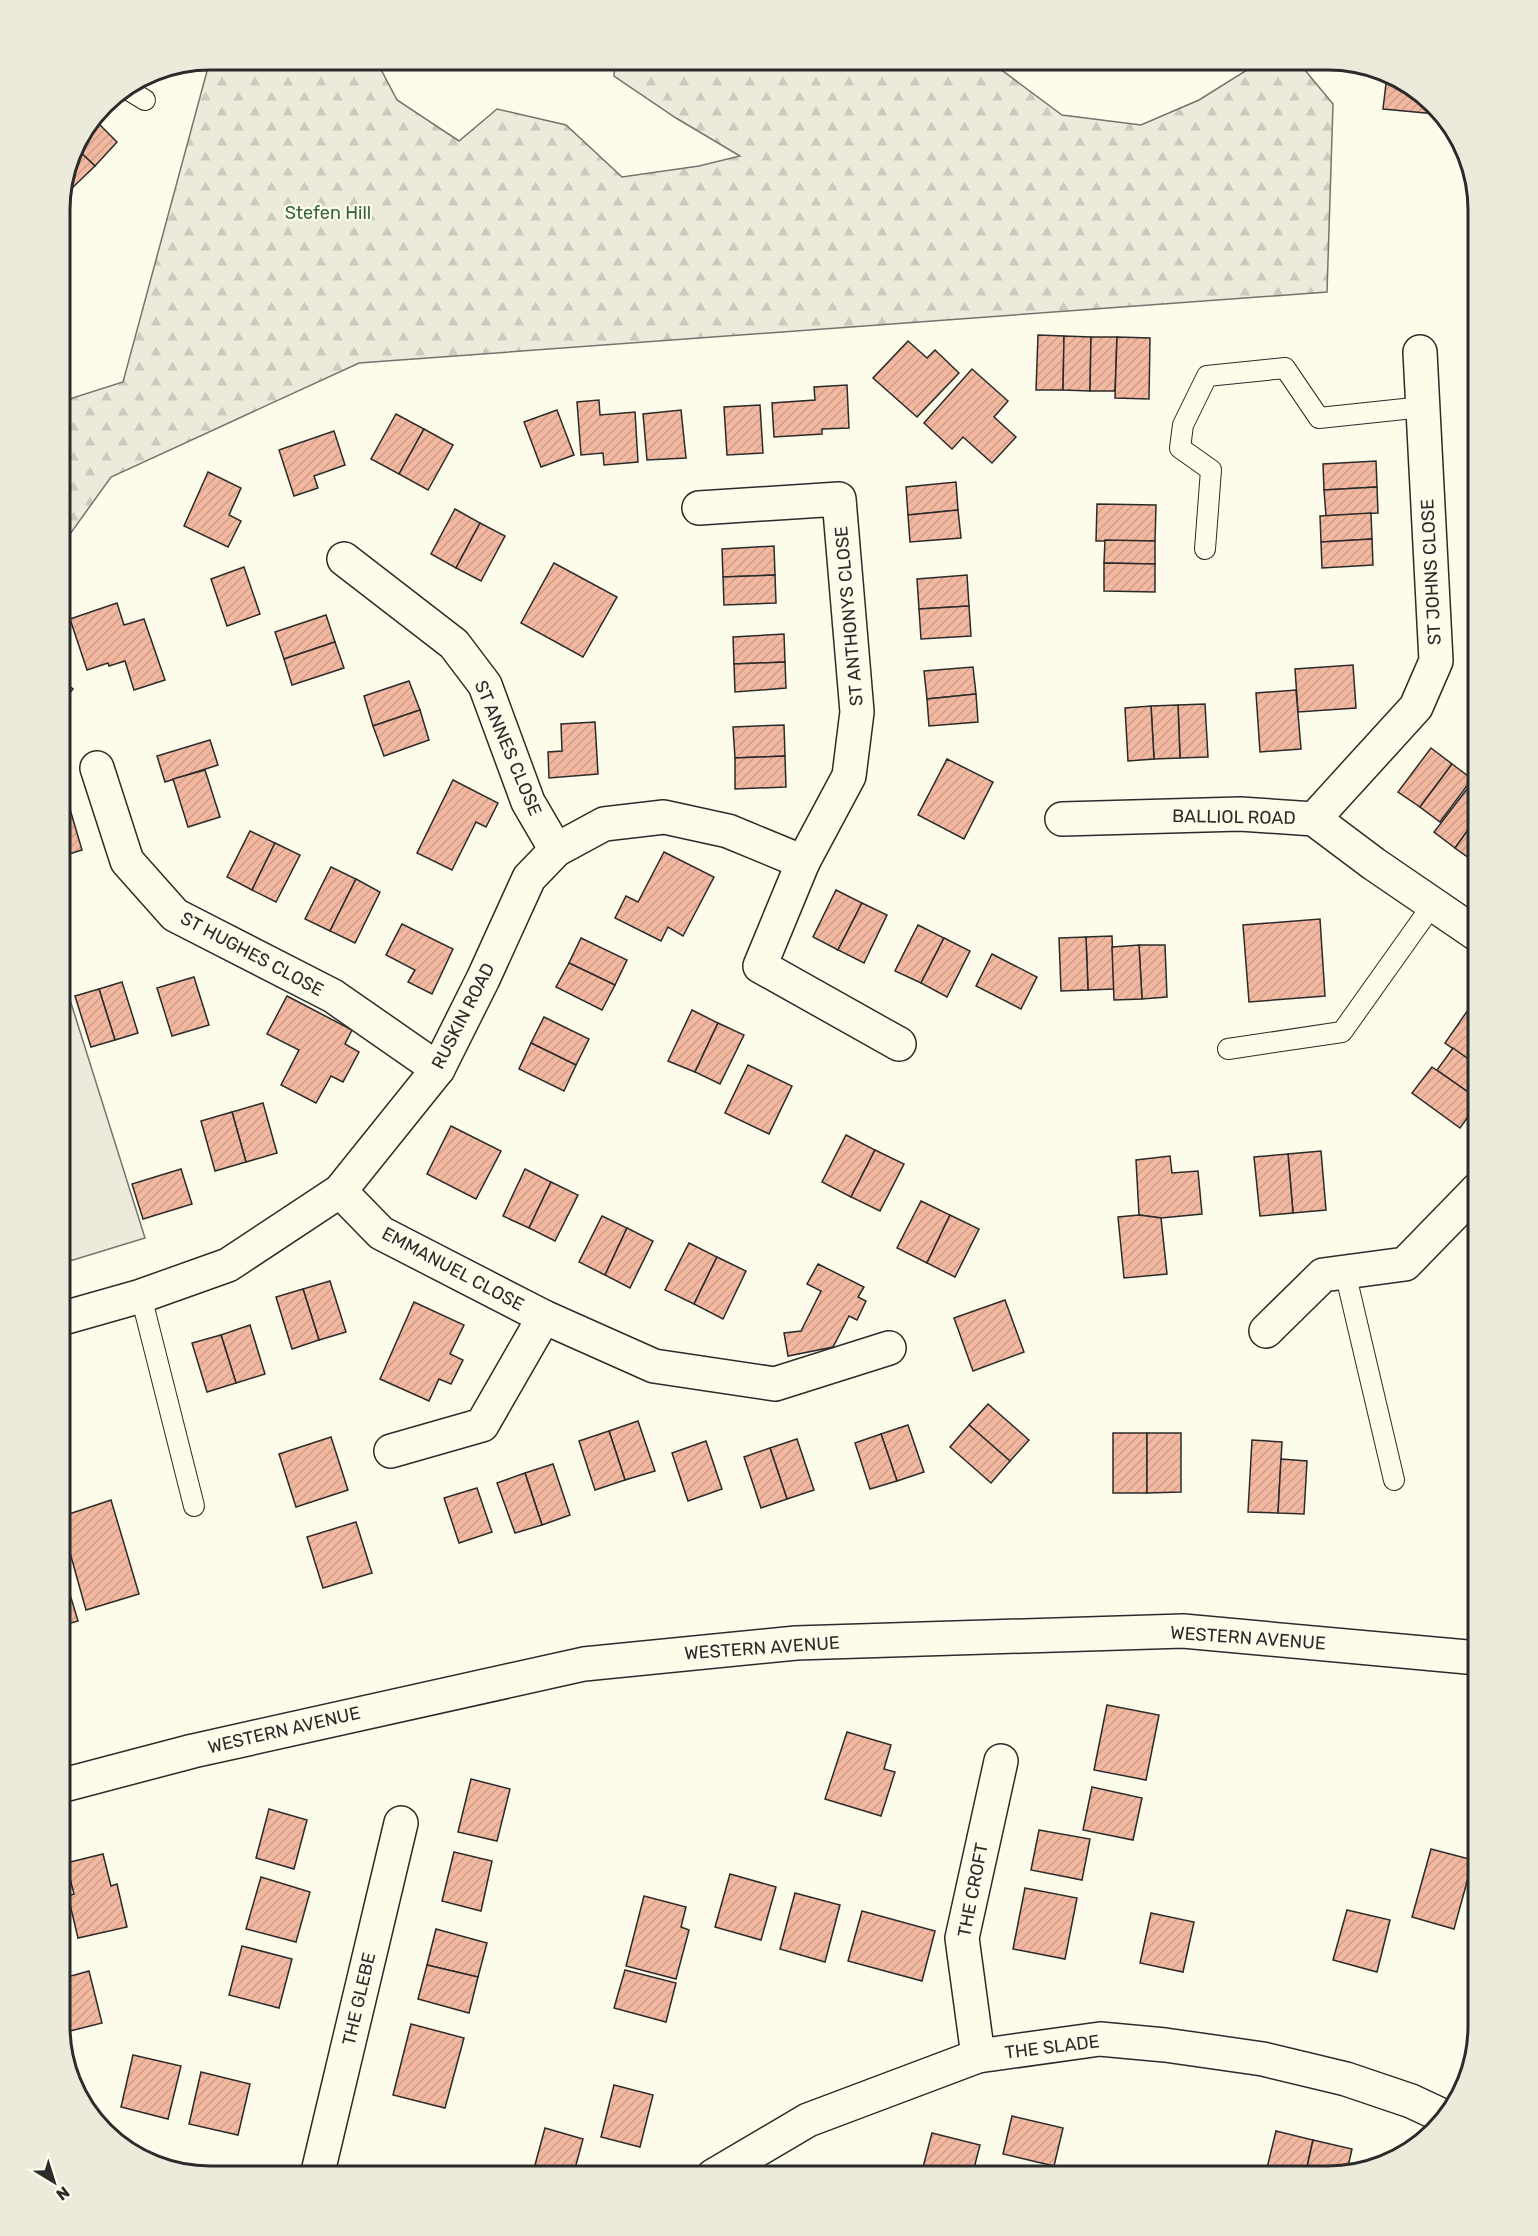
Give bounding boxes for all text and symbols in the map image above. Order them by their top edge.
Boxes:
park label: Stefen Hill [285,202,371,224]
street label: ST JOHNS CLOSE [1416,498,1446,646]
street label: ST ANTHONYS CLOSE [830,525,868,707]
street label: ST ANNES CLOSE [470,677,546,819]
street label: BALLIOL ROAD [1172,805,1296,829]
street label: ST HUGHES CLOSE [177,907,327,1001]
street label: RUSKIN ROAD [427,959,499,1073]
street label: EMMANUEL CLOSE [378,1222,528,1316]
street label: WESTERN AVENUE [1169,1622,1327,1654]
street label: WESTERN AVENUE [683,1632,841,1664]
street label: WESTERN AVENUE [206,1702,362,1758]
street label: THE CROFT [953,1841,993,1939]
street label: THE GLEBE [338,1950,380,2048]
street label: THE SLADE [1003,2030,1101,2064]
north arrow [24,2152,84,2212]
text: N [53,2182,73,2204]

